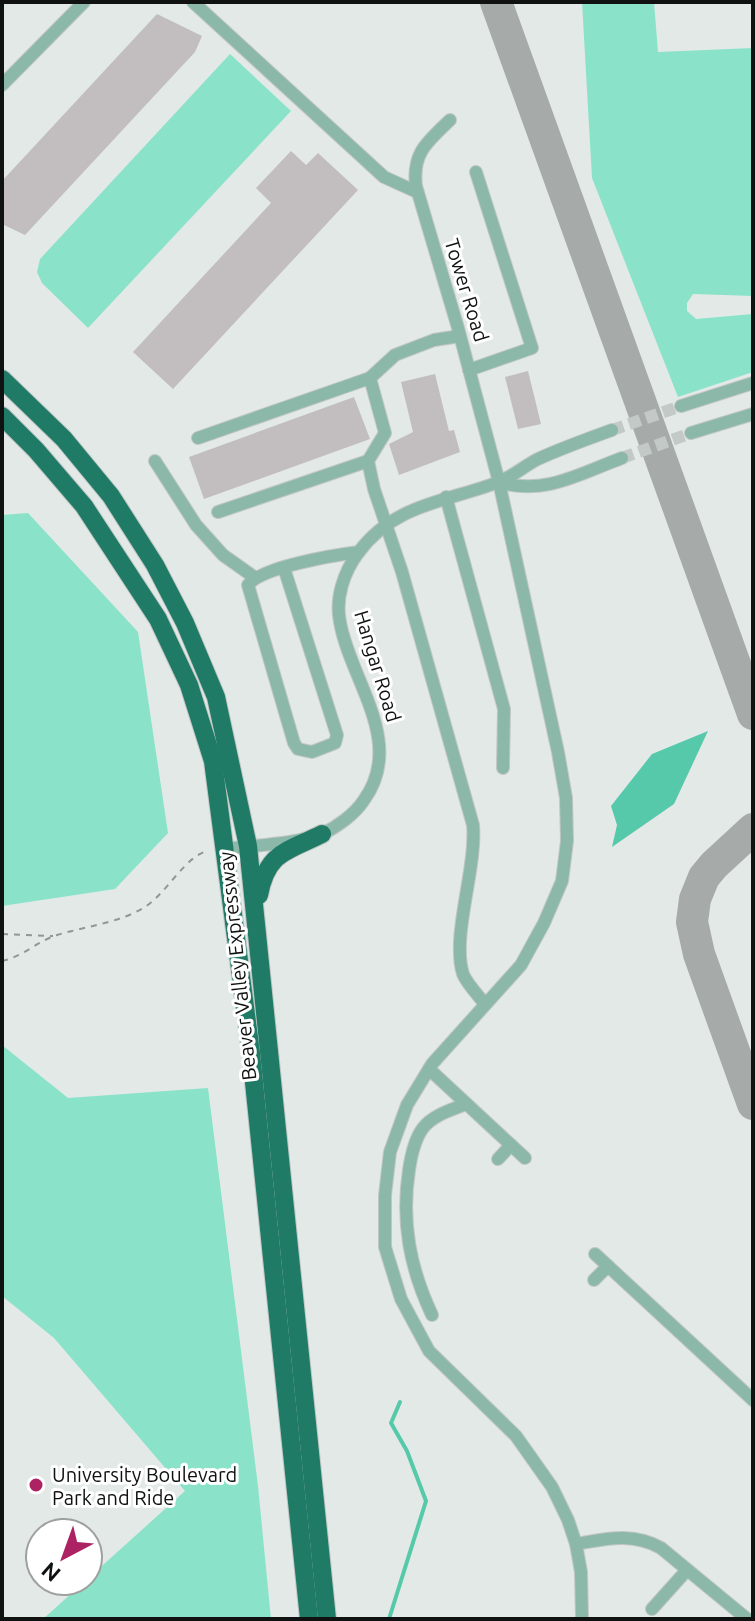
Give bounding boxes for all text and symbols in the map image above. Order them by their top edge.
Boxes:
street label: Tower Road [440,236,494,344]
street label: Hangar Road [350,607,406,725]
street label: Beaver Valley Expressway [214,850,260,1082]
place label: University Boulevard Park and Ride [52,1463,237,1509]
marker: University Boulevard Park and Ride [27,1476,45,1494]
north arrow [24,1517,104,1597]
text: N [36,1558,65,1587]

